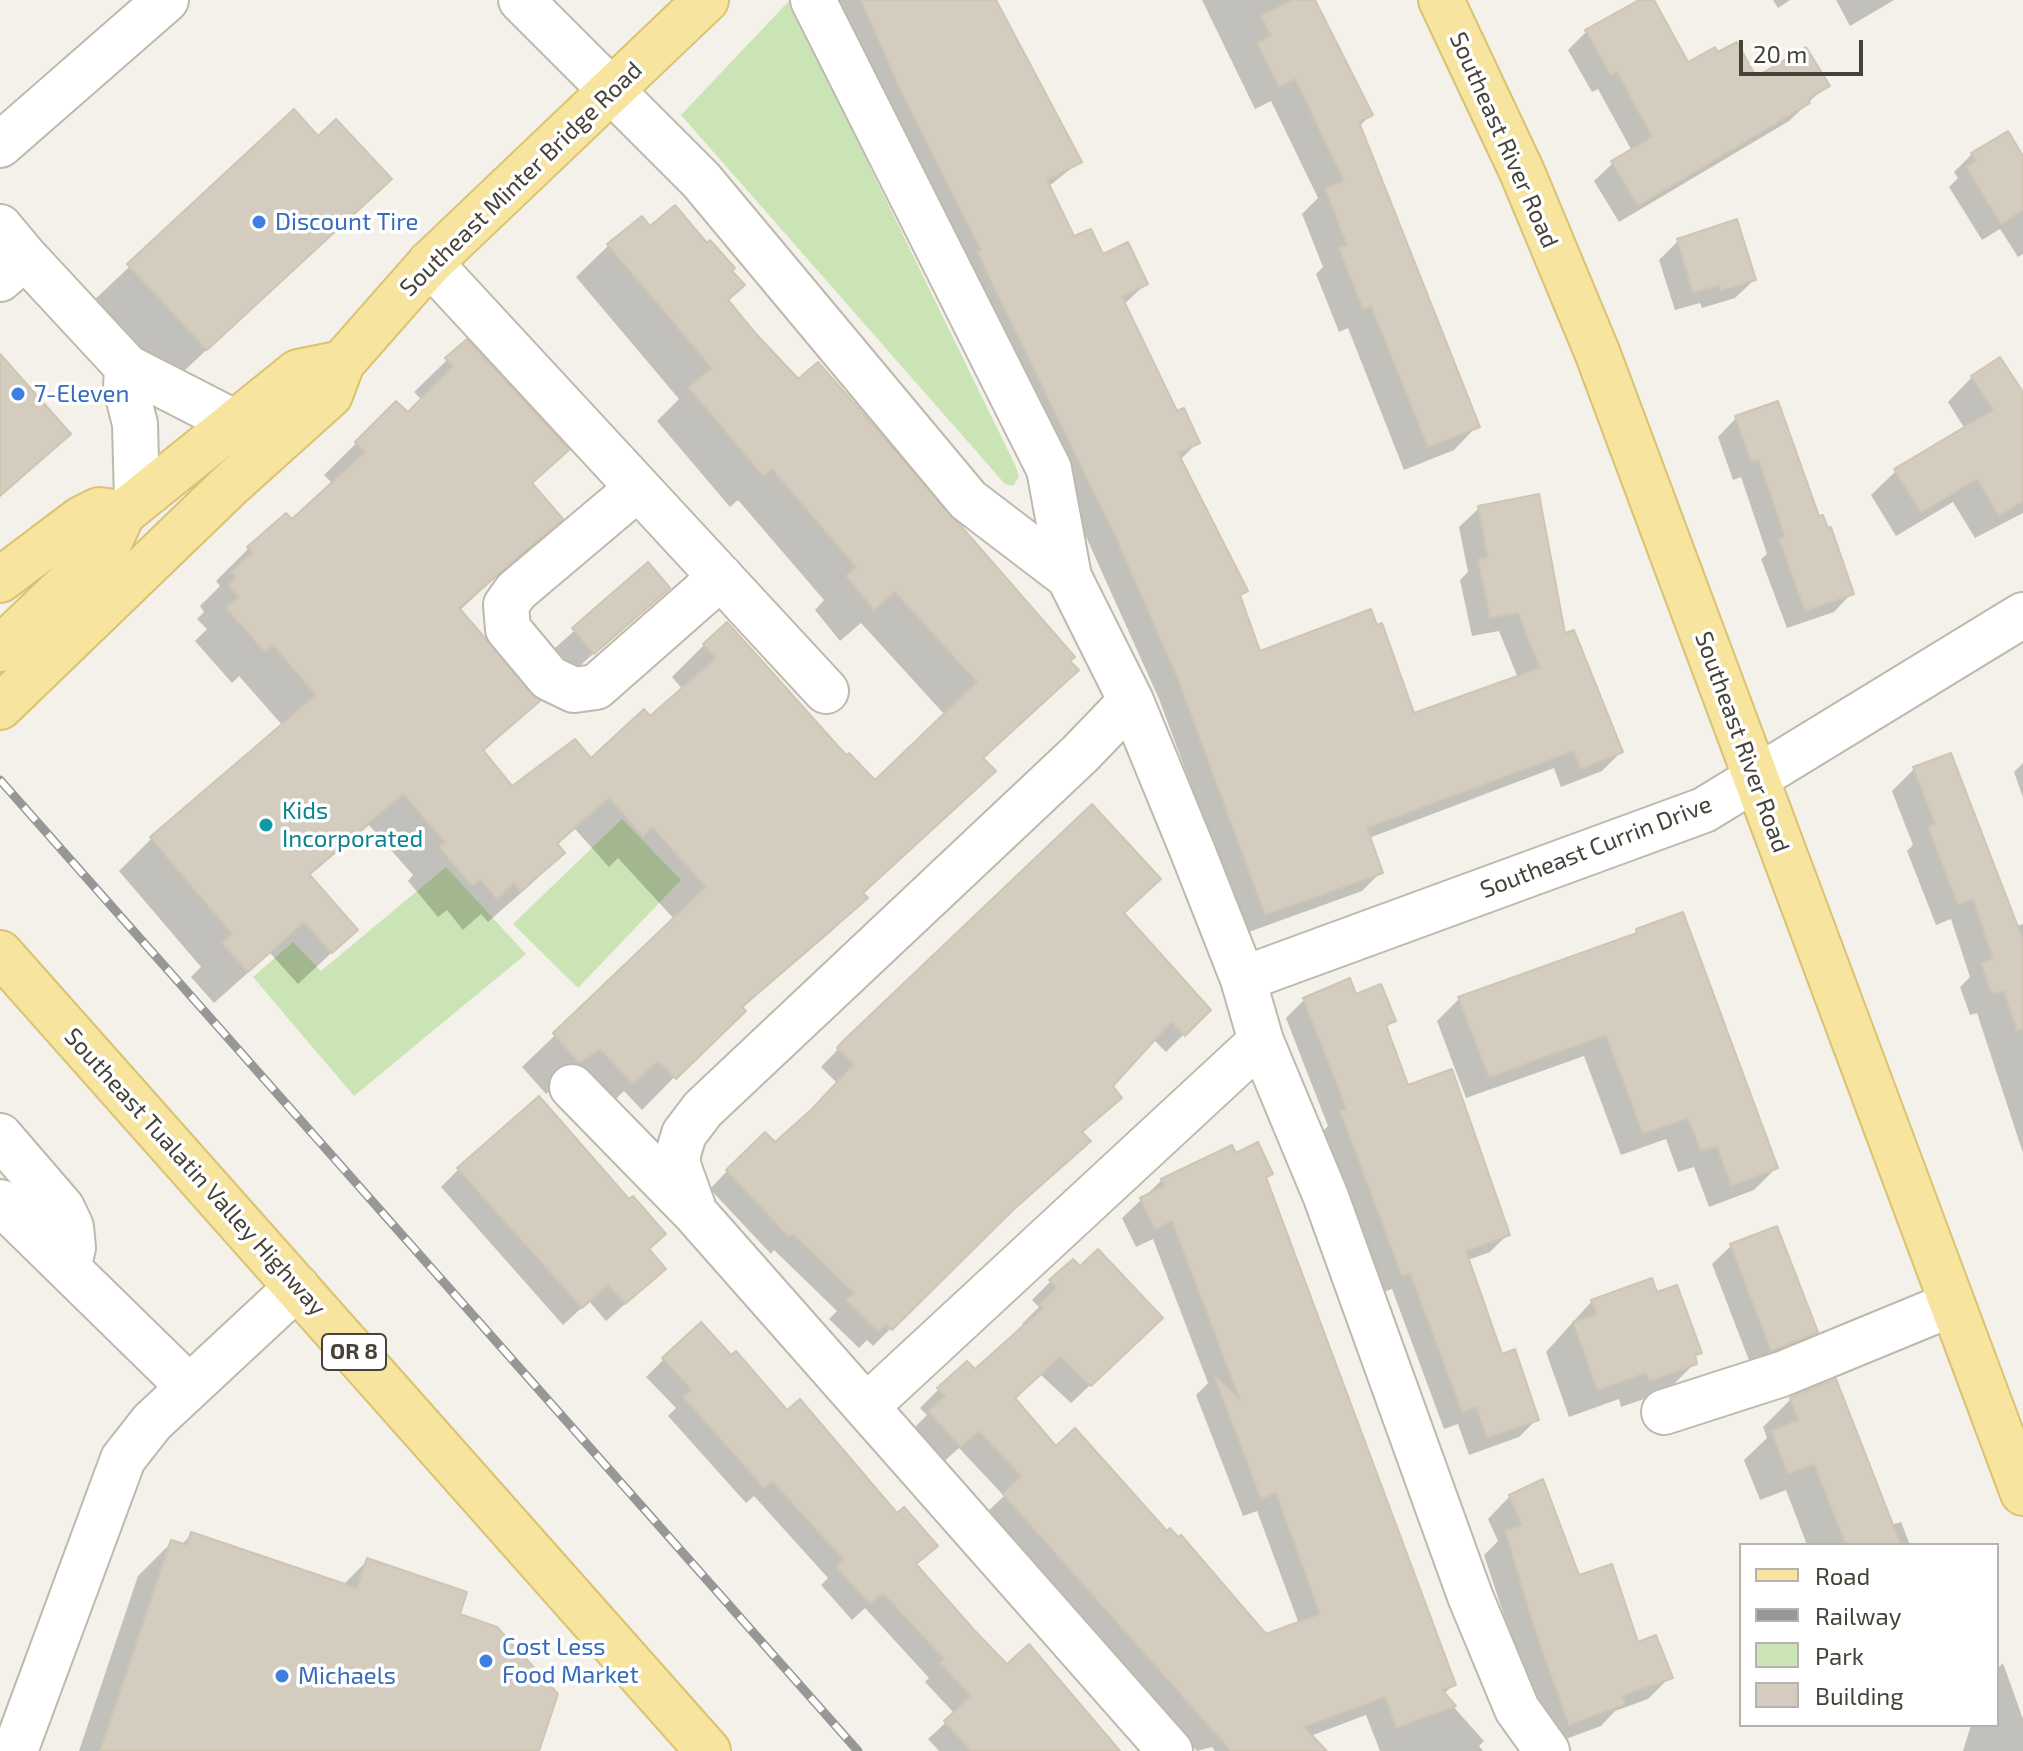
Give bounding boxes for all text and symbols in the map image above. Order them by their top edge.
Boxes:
scale bar [1743,24,1867,74]
street label: Southeast River Road [1443,28,1565,252]
text: 20 m [1753,39,1807,68]
street label: Southeast Minter Bridge Road [394,56,648,302]
place label: Discount Tire [275,208,418,236]
marker: Discount Tire [250,213,268,231]
place label: 7-Eleven [34,380,129,408]
marker: 7-Eleven [9,385,27,403]
street label: Southeast River Road [1689,628,1795,856]
street label: Southeast Currin Drive [1476,790,1716,904]
place label: Kids Incorporated [282,797,423,853]
marker: Kids Incorporated [257,816,275,834]
street label: Southeast Tualatin Valley Highway [58,1022,332,1322]
road number: OR 8 [322,1334,386,1370]
legend [1739,1543,1999,1727]
text: Road [1815,1561,1870,1590]
text: Railway [1815,1601,1901,1630]
place label: Cost Less Food Market [502,1633,639,1689]
text: Park [1815,1641,1864,1670]
marker: Cost Less Food Market [477,1652,495,1670]
place label: Michaels [298,1662,396,1690]
marker: Michaels [273,1667,291,1685]
text: Building [1815,1681,1904,1710]

